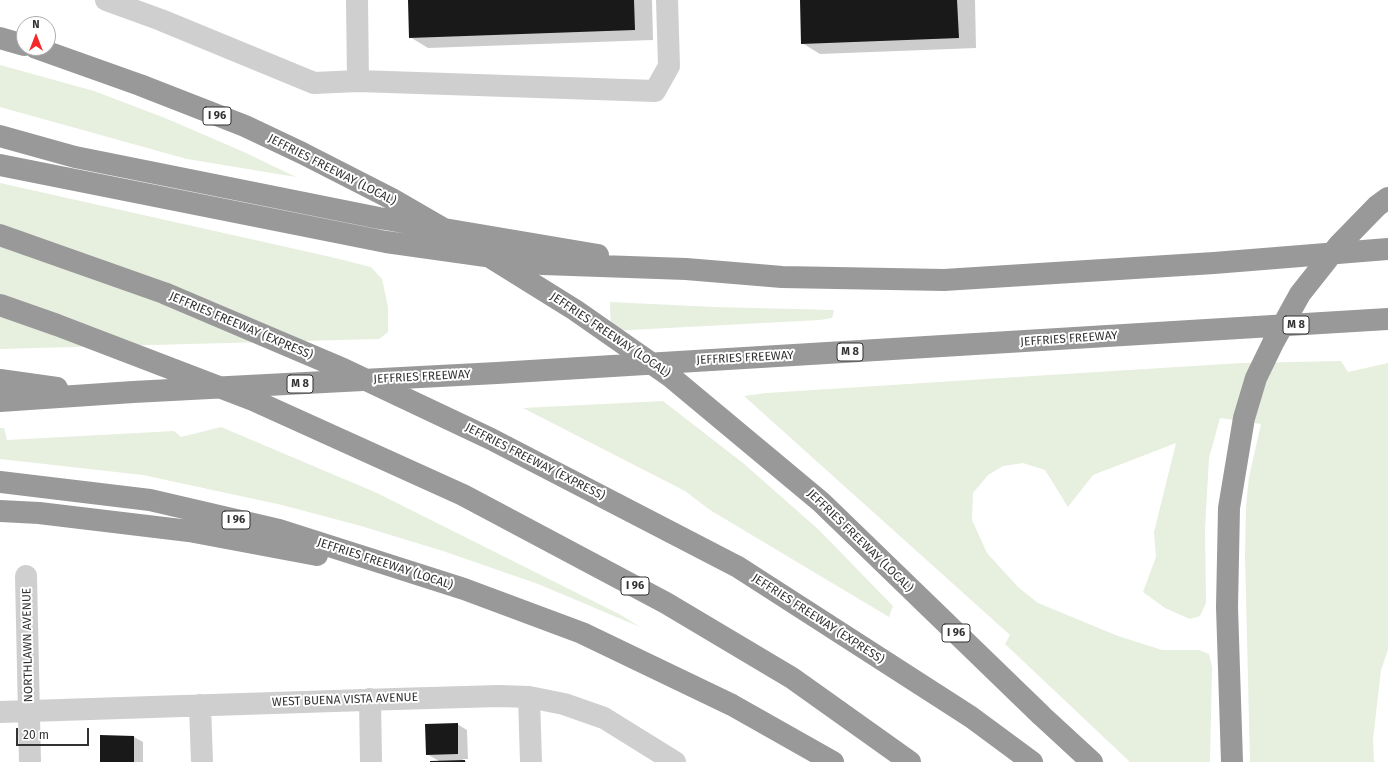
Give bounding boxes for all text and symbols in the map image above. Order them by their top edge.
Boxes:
north arrow [16,16,56,56]
text: N [32,18,40,31]
road number: I 96 [203,107,231,125]
street label: JEFFRIES FREEWAY (LOCAL) [266,131,398,209]
street label: JEFFRIES FREEWAY (EXPRESS) [167,289,315,363]
street label: JEFFRIES FREEWAY (LOCAL) [547,289,673,381]
road number: M 8 [1283,316,1309,334]
street label: JEFFRIES FREEWAY [1020,328,1118,350]
road number: M 8 [837,343,863,361]
street label: JEFFRIES FREEWAY [696,348,794,368]
street label: JEFFRIES FREEWAY [373,367,471,387]
road number: M 8 [287,375,313,393]
street label: JEFFRIES FREEWAY (EXPRESS) [463,420,607,504]
street label: JEFFRIES FREEWAY (LOCAL) [804,487,916,595]
road number: I 96 [222,511,250,529]
street label: JEFFRIES FREEWAY (LOCAL) [315,535,455,593]
street label: JEFFRIES FREEWAY (EXPRESS) [749,571,887,667]
road number: I 96 [621,577,649,595]
street label: NORTHLAWN AVENUE [20,588,36,702]
road number: I 96 [942,624,970,642]
street label: WEST BUENA VISTA AVENUE [272,690,418,710]
scale bar [18,720,91,746]
text: 20 m [23,728,49,742]

